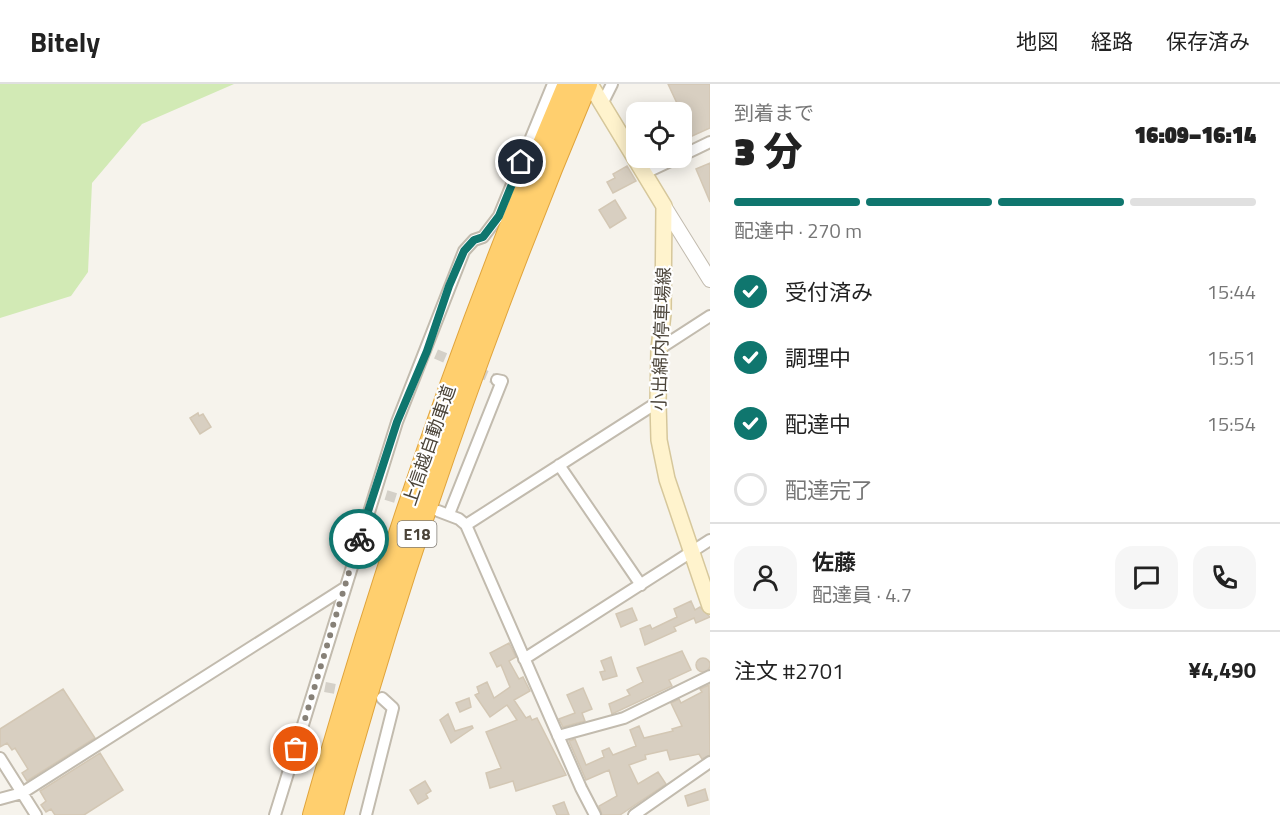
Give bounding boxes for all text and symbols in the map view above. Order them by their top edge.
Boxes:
text: Bitely [30,20,100,63]
text: 地図 [1016,25,1058,57]
text: 経路 [1091,25,1133,57]
text: 保存済み [1166,25,1250,57]
text: 到着まで [734,97,814,128]
map controls [626,102,692,168]
button: locate [626,102,692,168]
text: 16:09–16:14 [1134,118,1256,152]
text: 3 分 [734,121,803,180]
pin [495,136,546,187]
icon: home [504,145,537,178]
text: 配達中 · 270 m [734,215,862,246]
street label: 小出綿内停車場線 [645,267,677,411]
icon: check [734,275,767,308]
text: 受付済み [785,275,873,309]
text: 15:44 [1207,276,1256,307]
icon: check [734,341,767,374]
text: 調理中 [785,341,851,375]
text: 15:51 [1207,342,1256,373]
street label: 上信越自動車道 [396,381,462,509]
icon: check [734,407,767,440]
text: 配達中 [785,407,851,441]
text: 15:54 [1207,408,1256,439]
text: 配達完了 [785,473,873,507]
courier [329,509,389,569]
road number: E18 [398,521,436,547]
icon: bike [343,523,376,556]
text: 佐藤 [812,545,856,579]
button: person [734,546,797,609]
button: chat [1115,546,1178,609]
button: phone [1193,546,1256,609]
text: 配達員 · 4.7 [812,579,912,610]
text: ¥4,490 [1189,653,1256,687]
text: 注文 #2701 [734,654,844,688]
pin [270,723,321,774]
icon: bag [279,732,312,765]

